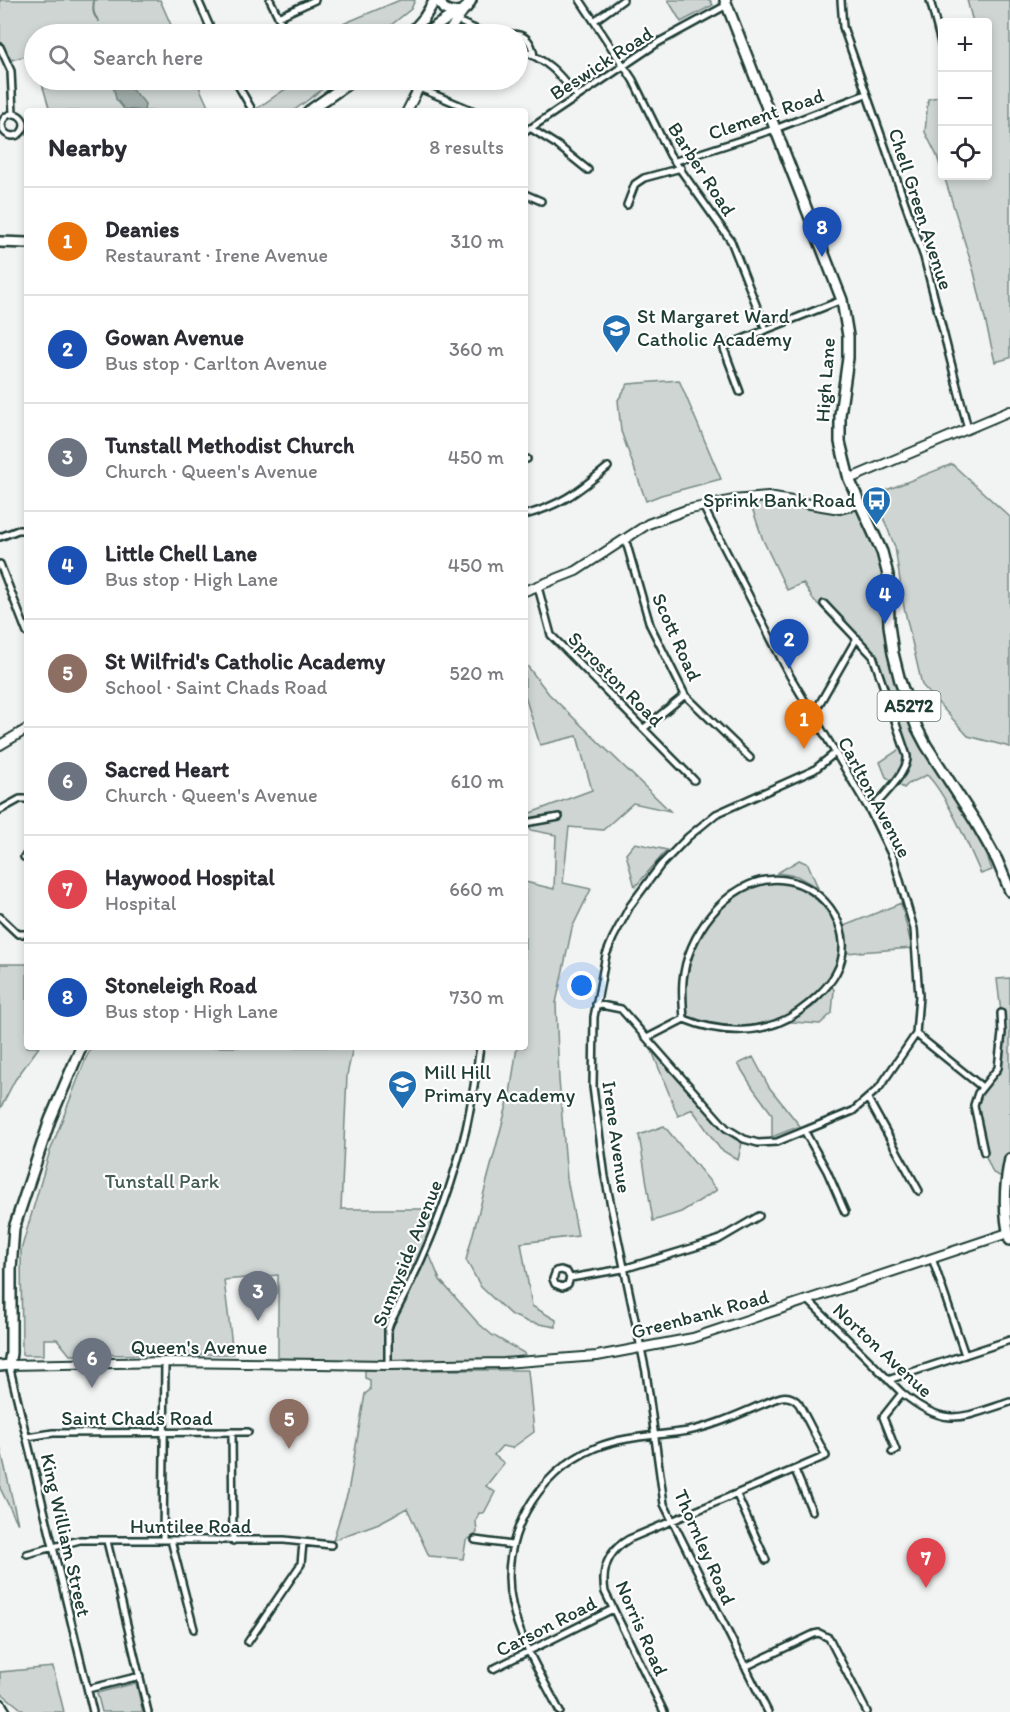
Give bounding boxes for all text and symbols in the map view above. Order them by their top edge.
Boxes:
map controls [938,18,992,180]
button: + [938,18,992,72]
street label: Beswick Road [545,21,657,105]
search box [24,24,528,90]
icon: search [45,41,78,74]
text: Search here [93,44,203,71]
button: − [938,72,992,126]
street label: Clement Road [705,83,827,145]
street label: Barber Road [663,117,741,221]
street label: Chell Green Avenue [884,125,958,293]
button: locate [938,126,992,180]
text: Nearby [48,131,127,163]
text: 8 results [429,135,504,159]
pin: 8 [802,208,842,257]
text: Deanies [105,216,179,243]
text: 1 [63,229,72,253]
text: 310 m [450,229,504,253]
text: Restaurant · Irene Avenue [105,243,328,267]
place label: St Margaret Ward Catholic Academy [637,304,792,351]
school or university icon: St Margaret Ward Catholic Academy [600,312,632,354]
text: Gowan Avenue [105,324,244,351]
text: 2 [62,337,73,361]
text: 360 m [449,337,504,361]
street label: High Lane [810,337,840,423]
text: Bus stop · Carlton Avenue [105,351,327,375]
text: Tunstall Methodist Church [105,432,354,459]
text: 3 [62,445,73,469]
text: 450 m [448,445,504,469]
text: Church · Queen's Avenue [105,459,318,483]
bus stop icon: Sprink Bank Road [861,484,893,526]
place label: Sprink Bank Road [703,488,856,512]
text: Little Chell Lane [105,540,257,567]
text: 4 [61,553,74,577]
text: 450 m [448,553,504,577]
text: Bus stop · High Lane [105,567,278,591]
pin: 4 [866,574,904,624]
street label: Scott Road [647,589,707,685]
pin: 2 [770,620,808,669]
street label: Sproston Road [563,626,669,732]
text: St Wilfrid's Catholic Academy [105,648,385,675]
text: 5 [62,661,73,685]
text: 520 m [449,661,504,685]
text: School · Saint Chads Road [105,675,327,699]
road number: A5272 [878,691,940,721]
pin: 1 [784,700,824,749]
street label: Carlton Avenue [833,732,917,862]
text: Sacred Heart [105,756,229,783]
text: 6 [62,769,73,793]
text: 610 m [451,769,504,793]
text: Church · Queen's Avenue [105,783,318,807]
text: Haywood Hospital [105,864,275,891]
text: 7 [63,877,72,901]
text: 660 m [449,877,504,901]
text: Hospital [105,891,177,915]
your location [567,971,596,1000]
text: Stoneleigh Road [105,972,257,999]
text: 8 [62,985,73,1009]
text: 730 m [450,985,504,1009]
text: Bus stop · High Lane [105,999,278,1023]
place label: Mill Hill Primary Academy [424,1060,576,1107]
school or university icon: Mill Hill Primary Academy [387,1068,419,1110]
street label: Irene Avenue [597,1079,637,1195]
park label: Tunstall Park [105,1169,220,1193]
street label: Sunnyside Avenue [367,1176,447,1330]
pin: 3 [238,1272,278,1321]
street label: Greenbank Road [629,1284,771,1344]
street label: Norton Avenue [828,1298,938,1402]
street label: Queen's Avenue [131,1335,267,1359]
pin: 6 [72,1338,112,1388]
pin: 5 [270,1400,308,1449]
street label: Saint Chads Road [61,1406,213,1430]
street label: King William Street [36,1451,97,1619]
street label: Thornley Road [669,1486,741,1608]
street label: Huntilee Road [130,1514,252,1538]
pin: 7 [906,1538,946,1588]
street label: Norris Road [610,1577,674,1679]
street label: Carson Road [492,1590,600,1662]

